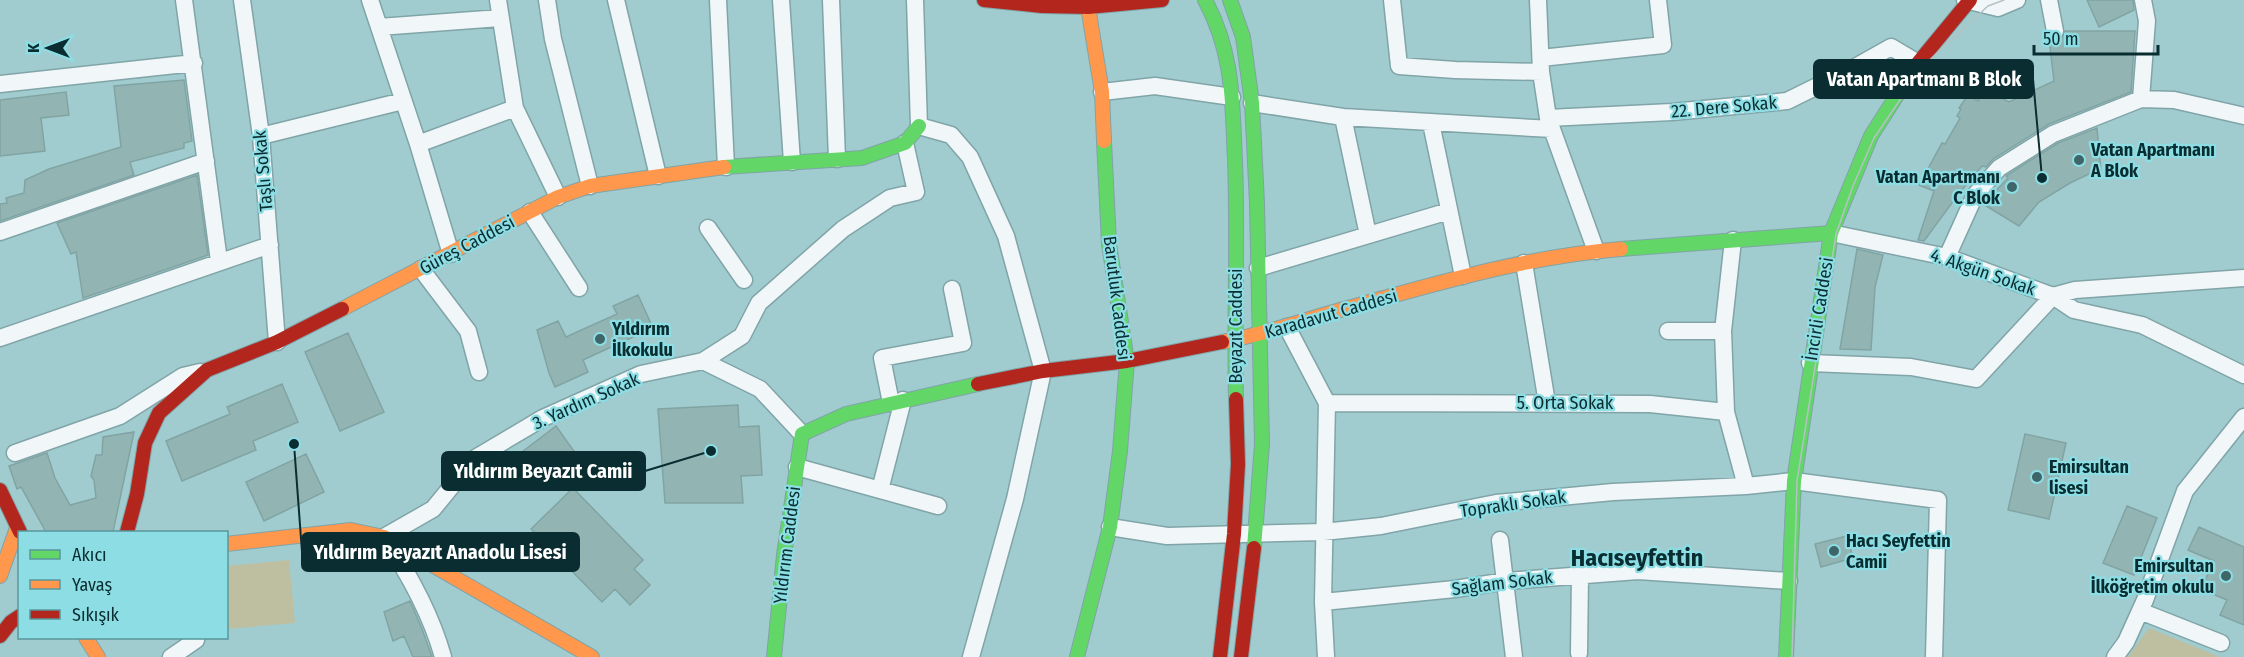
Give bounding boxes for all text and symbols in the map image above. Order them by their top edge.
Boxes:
north arrow [18,18,78,78]
scale bar [2034,18,2158,56]
text: 50 m [2043,28,2079,50]
text: K [24,43,43,53]
callout: Vatan Apartmanı B Blok [1814,60,2033,98]
text: Vatan Apartmanı B Blok [1826,67,2022,91]
street label: 22. Dere Sokak [1670,91,1778,123]
street label: Taşlı Sokak [248,129,277,212]
place label: Vatan Apartmanı A Blok [2090,139,2215,182]
marker: Vatan Apartmanı A Blok [2072,153,2086,167]
place label: Vatan Apartmanı C Blok [1875,166,2001,209]
marker: Vatan Apartmanı C Blok [2005,180,2019,194]
street label: Güreş Caddesi [416,211,518,279]
street label: Barutluk Caddesi [1098,235,1136,361]
street label: 4. Akgün Sokak [1928,244,2039,300]
street label: İncirli Caddesi [1800,256,1838,362]
street label: Beyazıt Caddesi [1225,268,1247,384]
street label: Karadavut Caddesi [1262,285,1400,343]
place label: Yıldırım İlkokulu [611,318,673,361]
marker: Yıldırım İlkokulu [593,332,607,346]
street label: 3. Yardım Sokak [529,367,643,434]
street label: 5. Orta Sokak [1517,392,1614,414]
callout: Yıldırım Beyazıt Camii [442,452,645,490]
place label: Emirsultan lisesi [2049,456,2129,499]
text: Yıldırım Beyazıt Camii [452,459,633,483]
marker: Emirsultan lisesi [2030,470,2044,484]
street label: Yıldırım Caddesi [769,485,805,605]
street label: Topraklı Sokak [1459,486,1568,522]
place label: Hacı Seyfettin Camii [1846,530,1951,573]
legend [18,531,228,639]
callout: Yıldırım Beyazıt Anadolu Lisesi [302,533,579,571]
text: Yıldırım Beyazıt Anadolu Lisesi [312,540,567,564]
text: Akıcı [72,544,107,566]
district label: Hacıseyfettin [1571,544,1703,572]
marker: Hacı Seyfettin Camii [1827,544,1841,558]
place label: Emirsultan İlköğretim okulu [2091,555,2214,598]
street label: Sağlam Sokak [1450,566,1554,600]
marker: Emirsultan İlköğretim okulu [2219,569,2233,583]
text: Yavaş [72,574,113,596]
text: Sıkışık [72,604,120,626]

